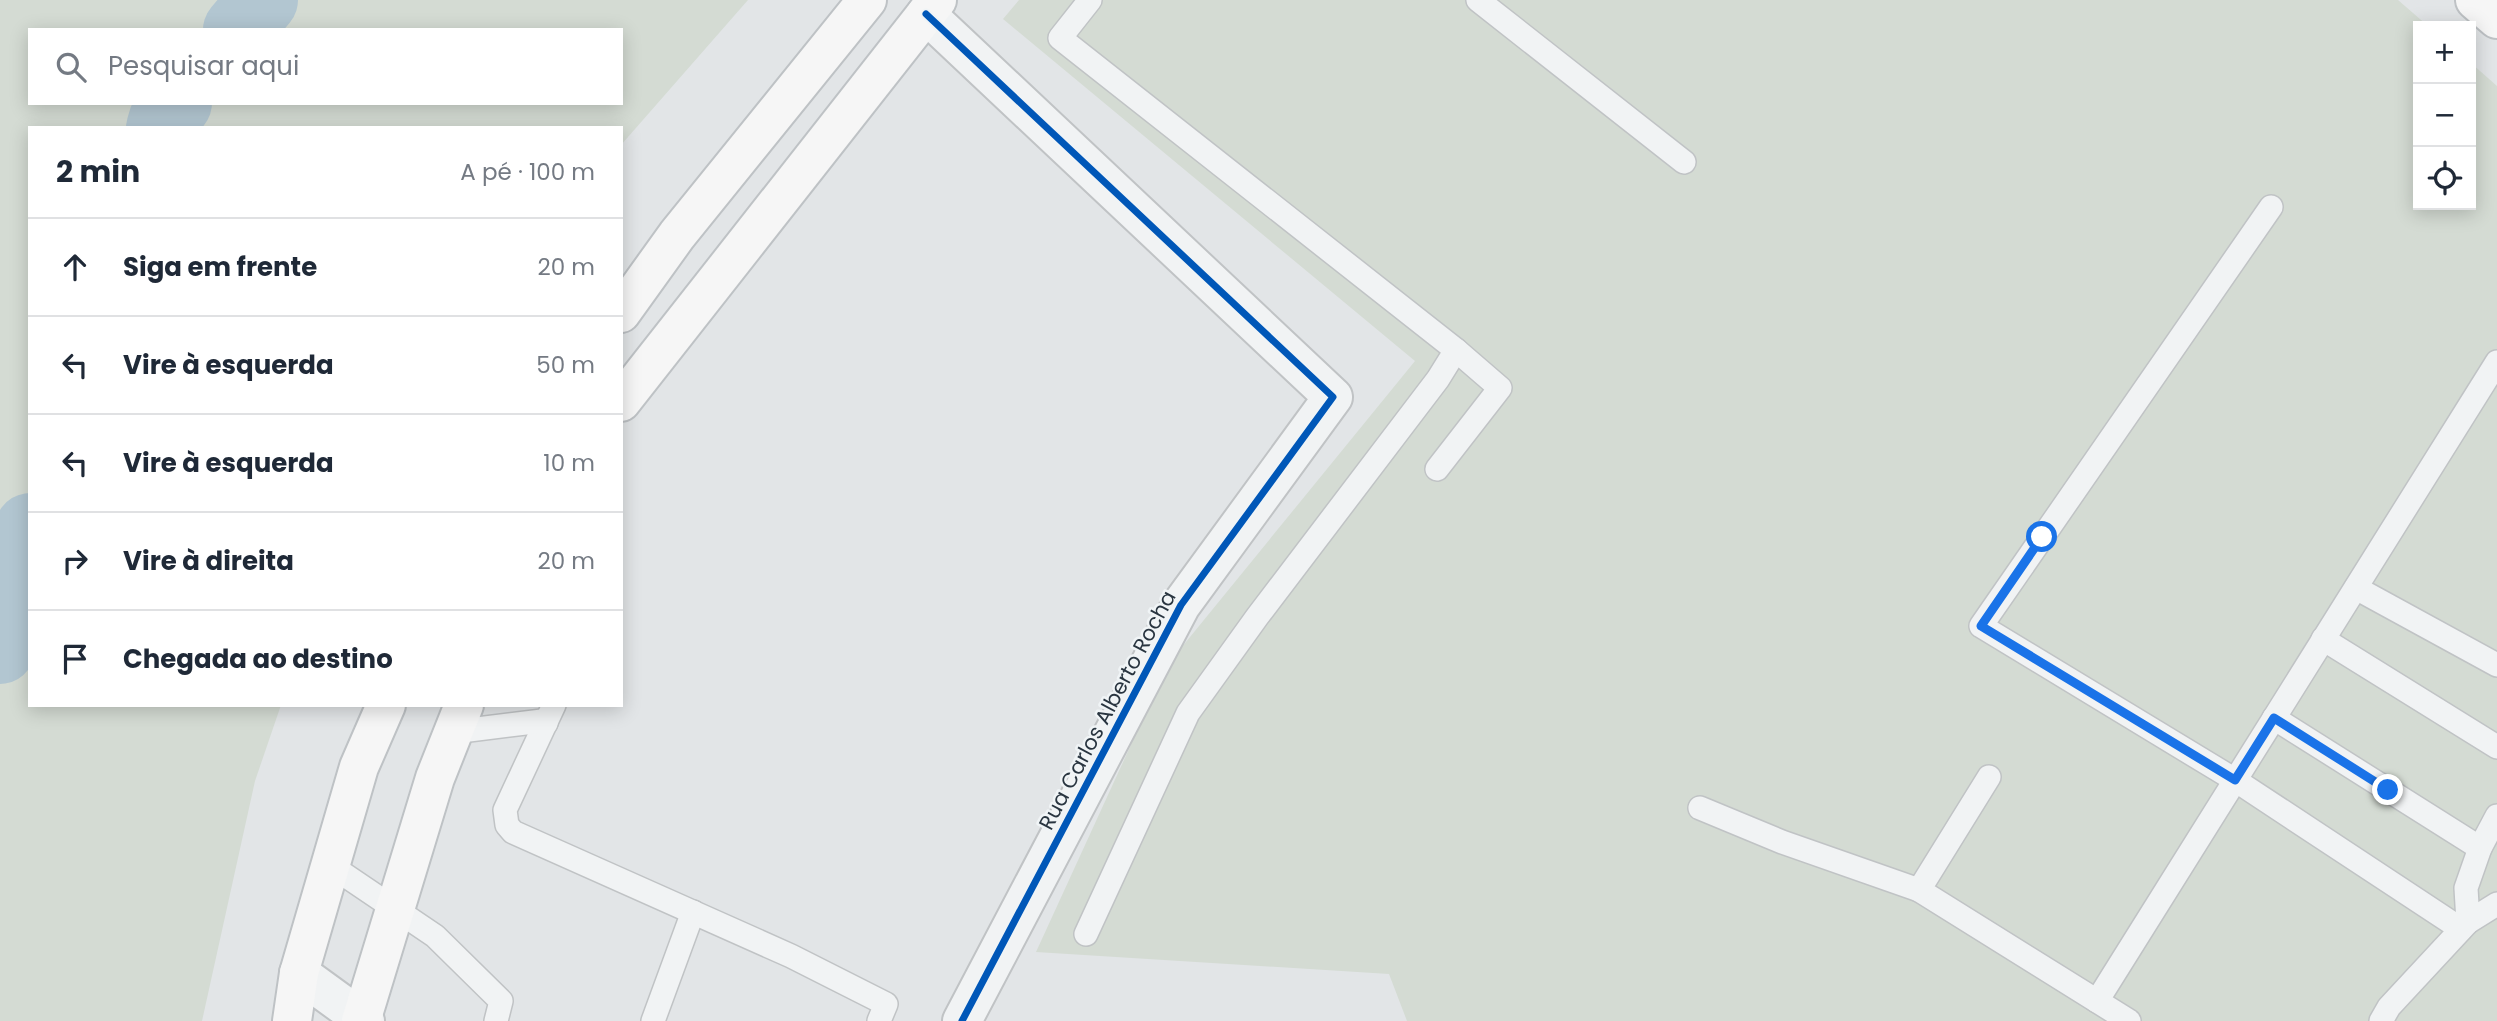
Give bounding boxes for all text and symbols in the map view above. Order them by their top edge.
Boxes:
map controls [2413,21,2476,210]
button: + [2413,21,2476,84]
search box [28,28,623,105]
icon: search [52,48,90,86]
text: Pesquisar aqui [108,48,299,84]
button: − [2413,84,2476,147]
button: locate [2413,147,2476,210]
text: 2 min [56,150,140,193]
text: A pé · 100 m [460,156,595,188]
icon: ahead [56,248,94,286]
text: Siga em frente [123,249,317,285]
text: 20 m [537,251,595,283]
icon: left [56,346,94,384]
text: Vire à esquerda [123,347,334,383]
text: 50 m [536,349,595,381]
icon: left [56,444,94,482]
text: Vire à esquerda [123,445,334,481]
text: 10 m [543,447,595,479]
route start [2026,521,2057,552]
icon: right [56,542,94,580]
text: Vire à direita [123,543,294,579]
text: 20 m [537,545,595,577]
street label: Rua Carlos Alberto Rocha [1032,585,1182,835]
icon: arrive [56,640,94,678]
text: Chegada ao destino [123,641,393,677]
route end [2372,774,2403,805]

